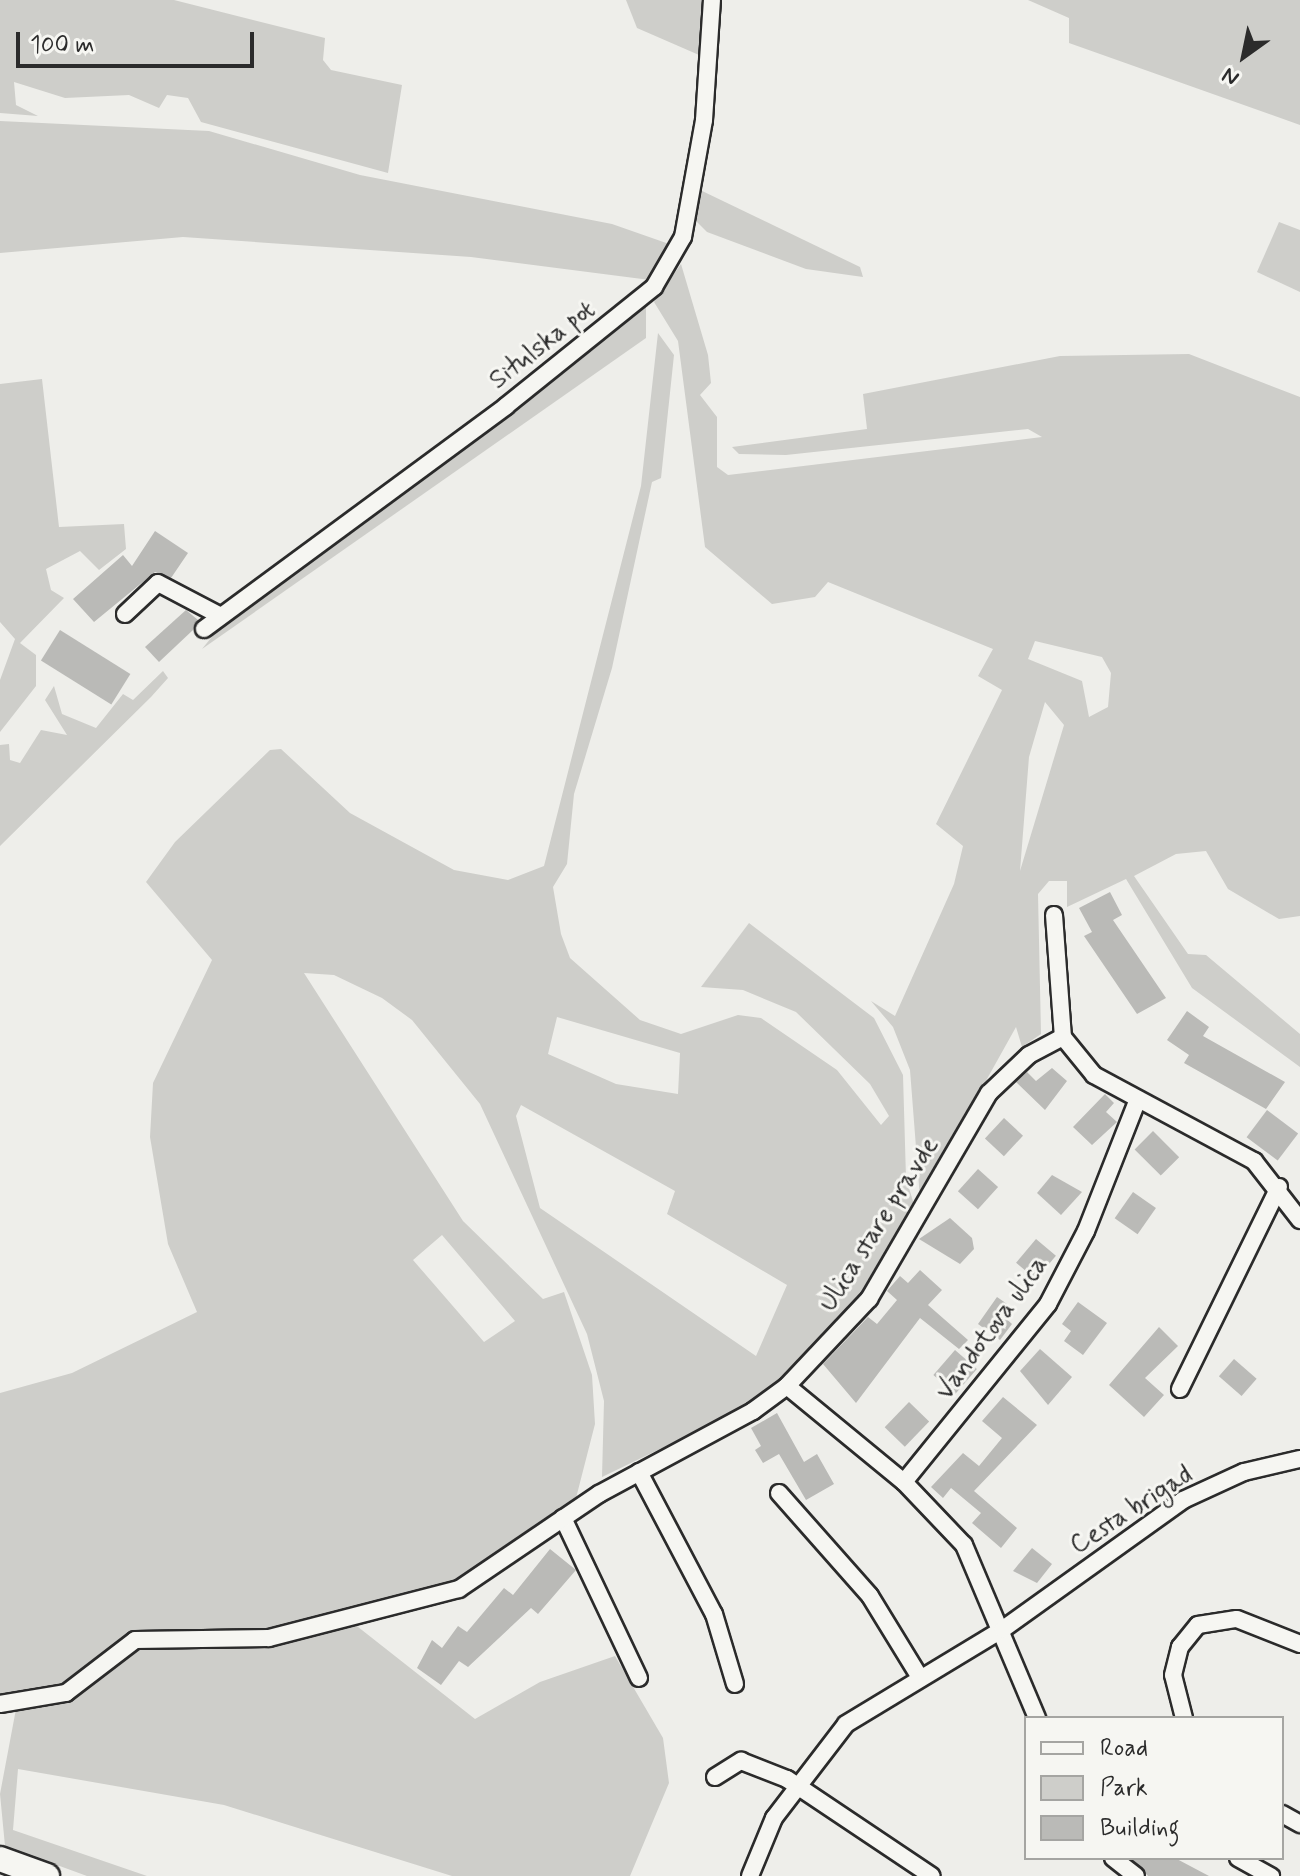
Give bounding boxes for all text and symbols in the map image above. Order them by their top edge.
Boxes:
scale bar [20,16,258,66]
north arrow [1204,16,1284,96]
text: 100 m [30,30,94,61]
text: N [1217,60,1245,92]
street label: Situlska pot [484,295,602,397]
street label: Ulica stare pravde [816,1135,944,1315]
street label: Vandotova ulica [930,1250,1056,1408]
street label: Cesta brigad [1066,1461,1198,1561]
legend [1024,1716,1284,1860]
text: Road [1100,1733,1148,1764]
text: Park [1100,1773,1148,1804]
text: Building [1100,1813,1180,1844]

